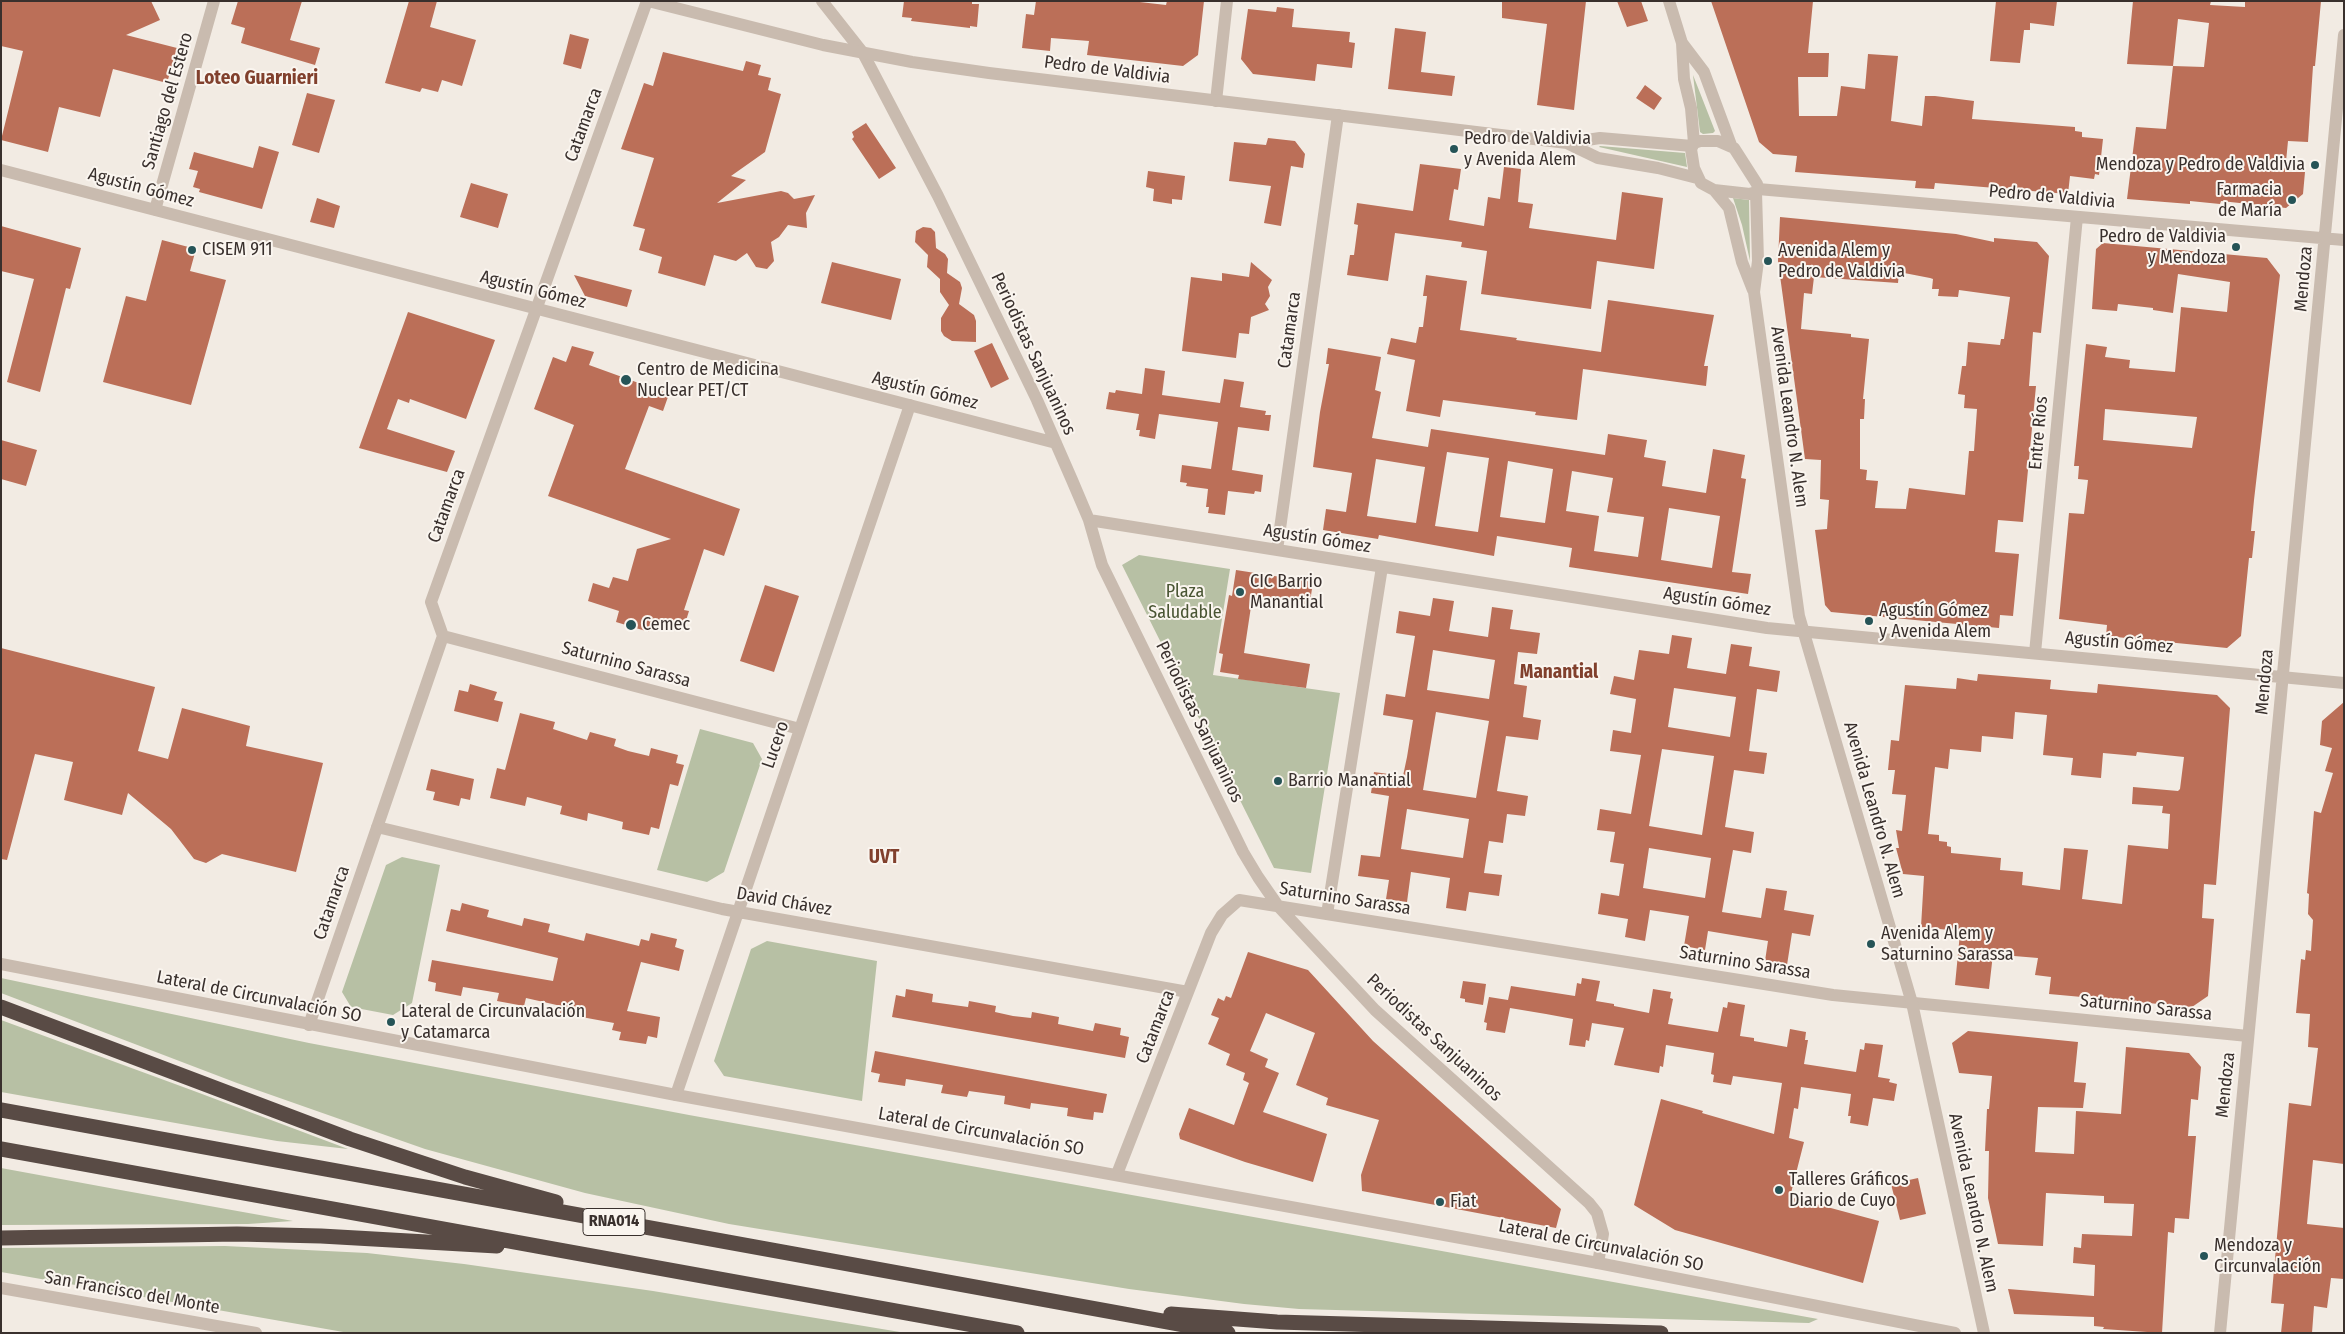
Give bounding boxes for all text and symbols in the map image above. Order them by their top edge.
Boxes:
street label: Santiago del Estero [138,30,198,172]
street label: Pedro de Valdivia [1043,52,1171,88]
district label: Loteo Guarnieri [196,68,318,90]
street label: Catamarca [561,85,607,165]
place label: Pedro de Valdivia y Avenida Alem [1464,128,1591,170]
marker: Pedro de Valdivia y Avenida Alem [1448,143,1460,155]
place label: Mendoza y Pedro de Valdivia [2096,154,2305,176]
marker: Mendoza y Pedro de Valdivia [2309,159,2321,171]
street label: Agustín Gómez [86,164,196,212]
place label: Farmacia de María [2216,179,2282,222]
street label: Pedro de Valdivia [1988,181,2116,213]
marker: Farmacia de María [2286,194,2298,206]
place label: Pedro de Valdivia y Mendoza [2099,226,2226,268]
place label: CISEM 911 [202,239,272,261]
place label: Avenida Alem y Pedro de Valdivia [1778,240,1905,282]
marker: Pedro de Valdivia y Mendoza [2230,241,2242,253]
marker: CISEM 911 [186,244,198,256]
street label: Mendoza [2290,245,2318,313]
marker: Avenida Alem y Pedro de Valdivia [1762,255,1774,267]
street label: Agustín Gómez [478,266,588,314]
street label: Periodistas Sanjuaninos [986,269,1080,439]
street label: Catamarca [1274,290,1306,370]
street label: Avenida Leandro N. Alem [1766,325,1812,509]
place label: Centro de Medicina Nuclear PET/CT [637,359,779,402]
street label: Agustín Gómez [870,367,980,415]
marker: Centro de Medicina Nuclear PET/CT [619,373,633,387]
street label: Entre Ríos [2025,395,2053,471]
street label: Catamarca [424,466,470,546]
street label: Agustín Gómez [1262,520,1372,558]
place label: CIC Barrio Manantial [1250,571,1323,614]
park label: Plaza Saludable [1148,581,1222,624]
street label: Agustín Gómez [1662,583,1772,621]
marker: CIC Barrio Manantial [1234,586,1246,598]
place label: Agustín Gómez y Avenida Alem [1879,600,1991,642]
place label: Cemec [642,614,690,636]
marker: Agustín Gómez y Avenida Alem [1863,615,1875,627]
marker: Cemec [624,618,638,632]
street label: Agustín Gómez [2064,628,2174,658]
street label: Saturnino Sarassa [559,637,693,693]
street label: Periodistas Sanjuaninos [1151,638,1247,806]
street label: Mendoza [2251,648,2279,716]
district label: Manantial [1520,662,1598,684]
street label: Lucero [758,718,794,772]
street label: Avenida Leandro N. Alem [1838,719,1910,901]
place label: Barrio Manantial [1288,770,1411,792]
marker: Barrio Manantial [1272,775,1284,787]
district label: UVT [869,847,899,869]
street label: Catamarca [309,863,355,943]
street label: Saturnino Sarassa [1278,878,1412,920]
street label: David Chávez [735,883,833,921]
place label: Avenida Alem y Saturnino Sarassa [1881,923,2014,966]
marker: Avenida Alem y Saturnino Sarassa [1865,938,1877,950]
street label: Saturnino Sarassa [1678,942,1812,984]
street label: Lateral de Circunvalación SO [155,966,363,1028]
street label: Periodistas Sanjuaninos [1362,970,1506,1106]
street label: Catamarca [1132,987,1180,1067]
street label: Saturnino Sarassa [2079,990,2213,1026]
place label: Lateral de Circunvalación y Catamarca [401,1001,585,1044]
marker: Lateral de Circunvalación y Catamarca [385,1016,397,1028]
street label: Mendoza [2212,1051,2240,1119]
street label: Lateral de Circunvalación SO [876,1103,1086,1161]
street label: Avenida Leandro N. Alem [1943,1111,2003,1295]
place label: Talleres Gráficos Diario de Cuyo [1789,1169,1909,1212]
marker: Talleres Gráficos Diario de Cuyo [1773,1184,1785,1196]
place label: Fiat [1450,1191,1477,1213]
marker: Fiat [1434,1196,1446,1208]
road number: RNA014 [583,1208,645,1236]
street label: Lateral de Circunvalación SO [1497,1215,1705,1277]
place label: Mendoza y Circunvalación [2214,1235,2321,1278]
marker: Mendoza y Circunvalación [2198,1250,2210,1262]
street label: San Francisco del Monte [43,1267,221,1319]

